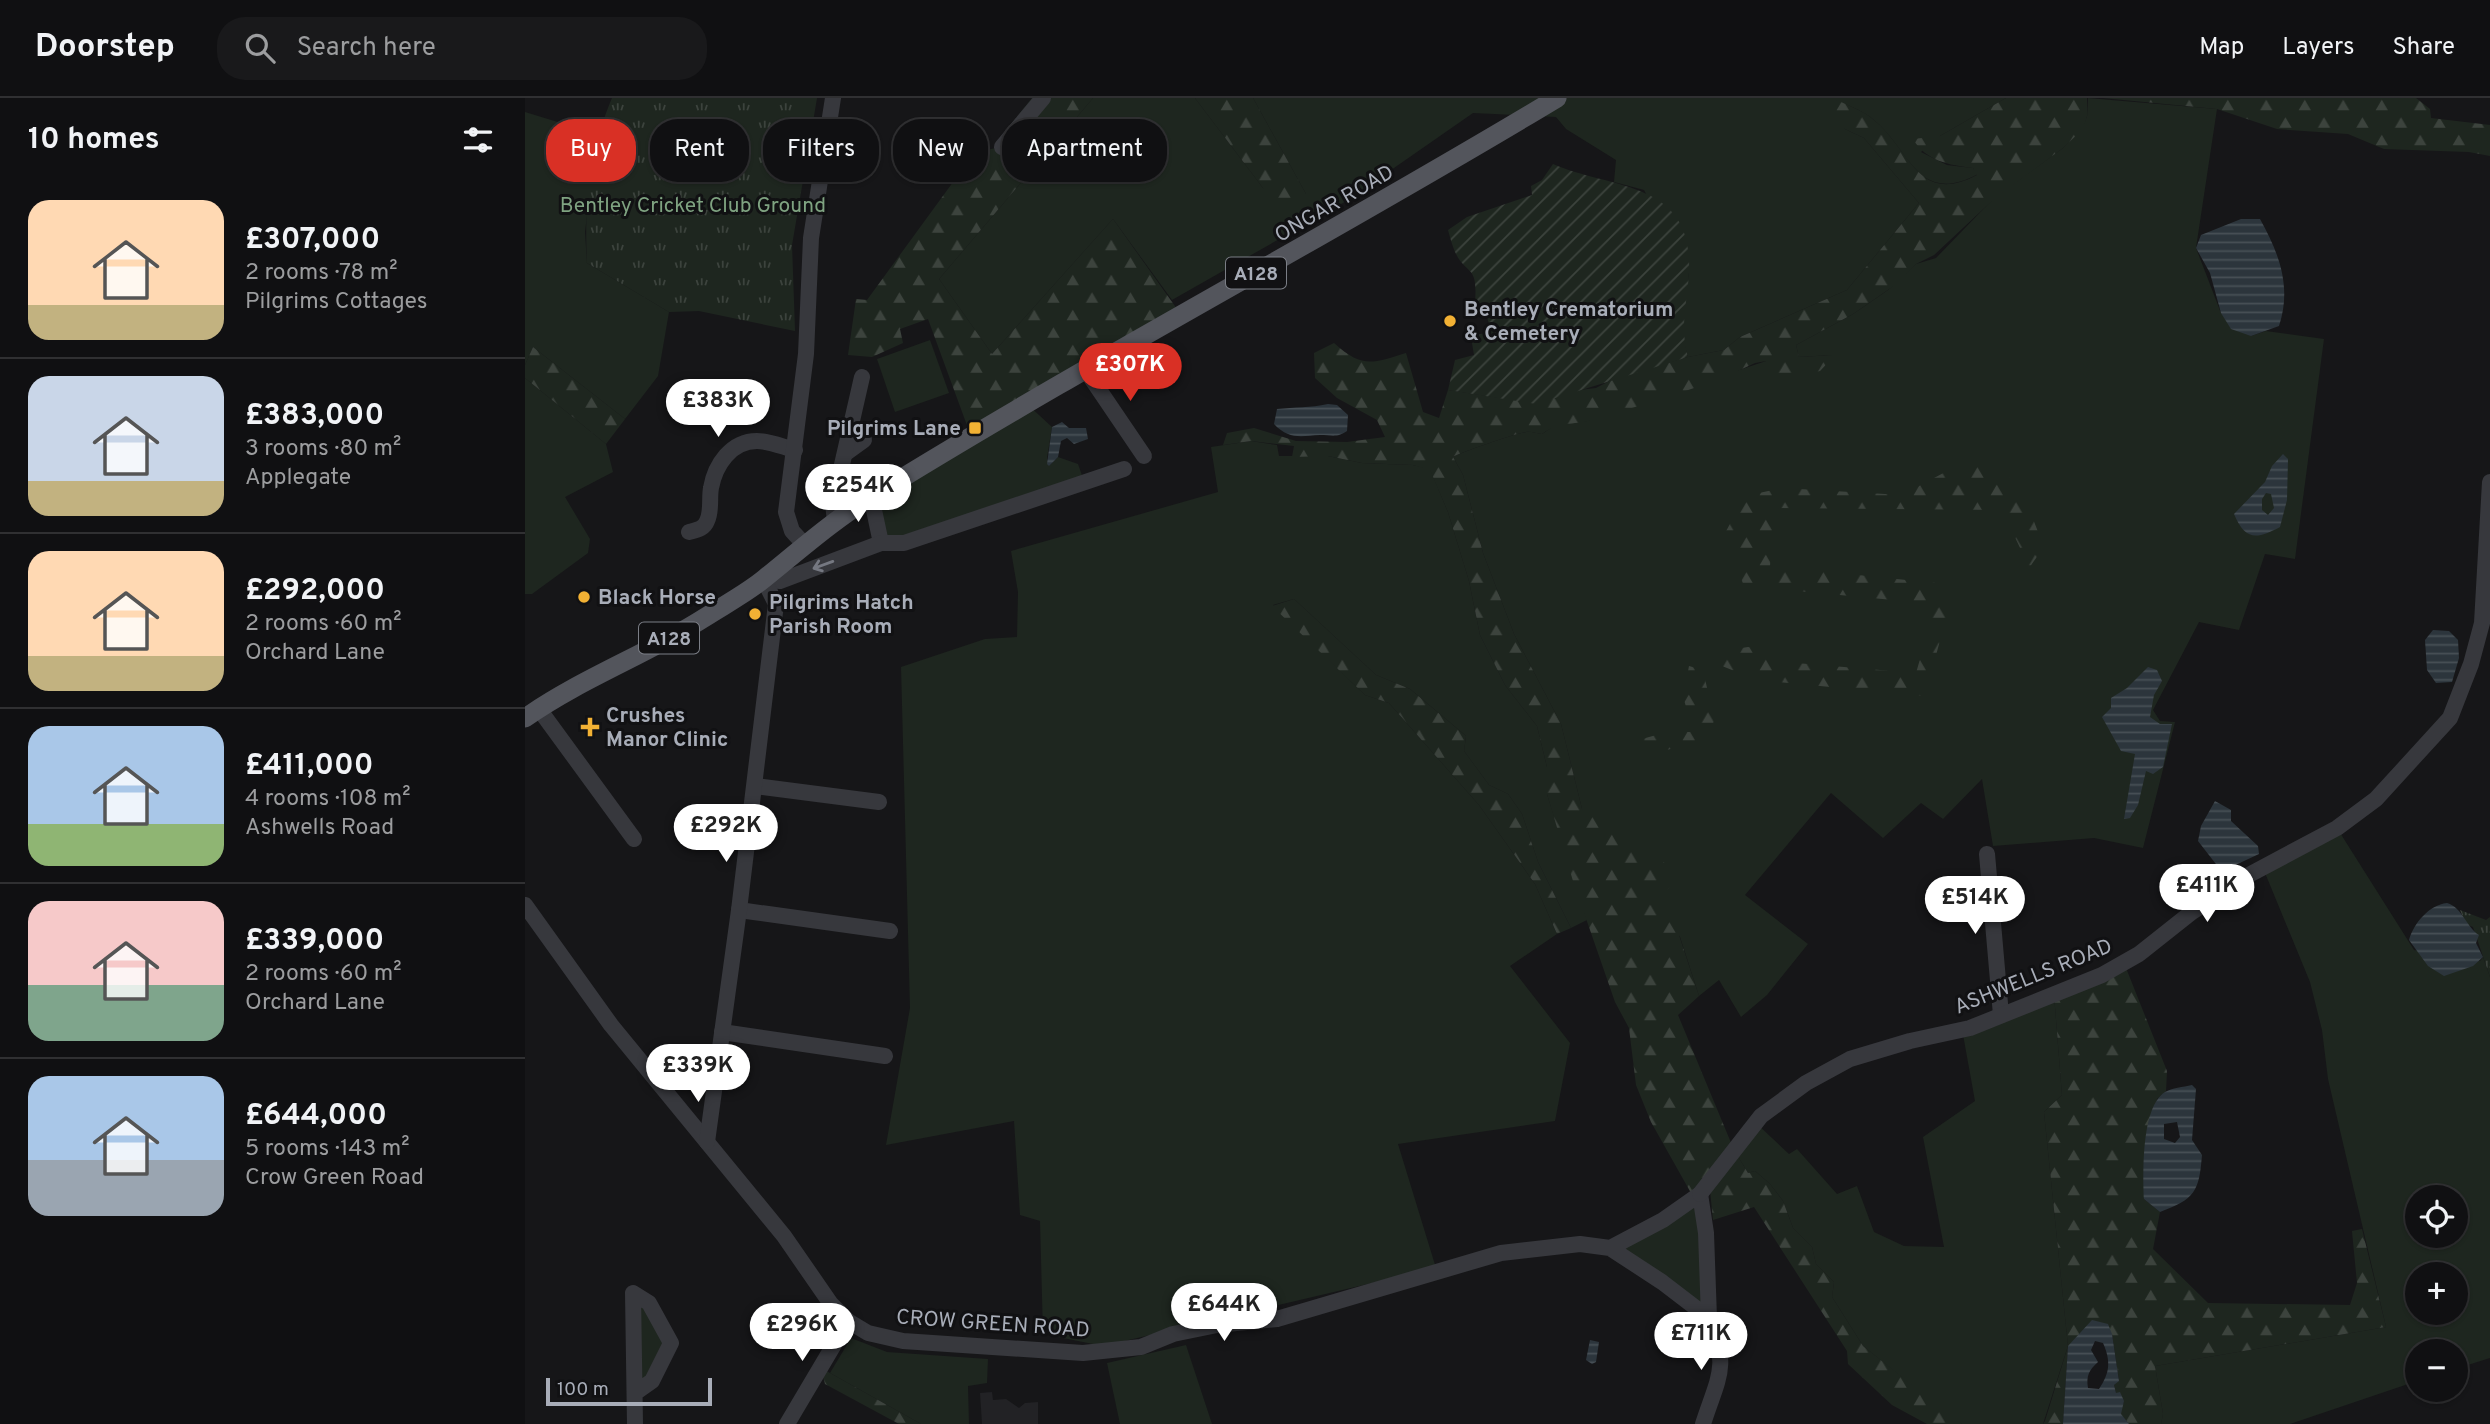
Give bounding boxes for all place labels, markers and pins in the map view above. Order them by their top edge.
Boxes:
place label: Bentley Crematorium & Cemetery [1464,297,1673,348]
marker: Bentley Crematorium & Cemetery [1442,313,1458,329]
pin: £307K [1081,344,1179,403]
pin: £383K [669,380,767,439]
place label: Pilgrims Lane [827,416,961,443]
marker: Pilgrims Lane [967,420,983,436]
pin: £254K [809,464,907,524]
place label: Black Horse [598,585,716,612]
marker: Black Horse [576,589,592,605]
place label: Pilgrims Hatch Parish Room [769,590,914,641]
marker: Pilgrims Hatch Parish Room [747,606,763,622]
place label: Crushes Manor Clinic [606,703,728,754]
marker: Crushes Manor Clinic [580,717,600,737]
pin: £292K [677,804,775,864]
pin: £411K [2158,864,2256,924]
pin: £514K [1926,876,2024,936]
pin: £339K [649,1044,747,1104]
pin: £644K [1175,1284,1273,1343]
pin: £296K [753,1304,851,1363]
pin: £711K [1652,1312,1750,1372]

